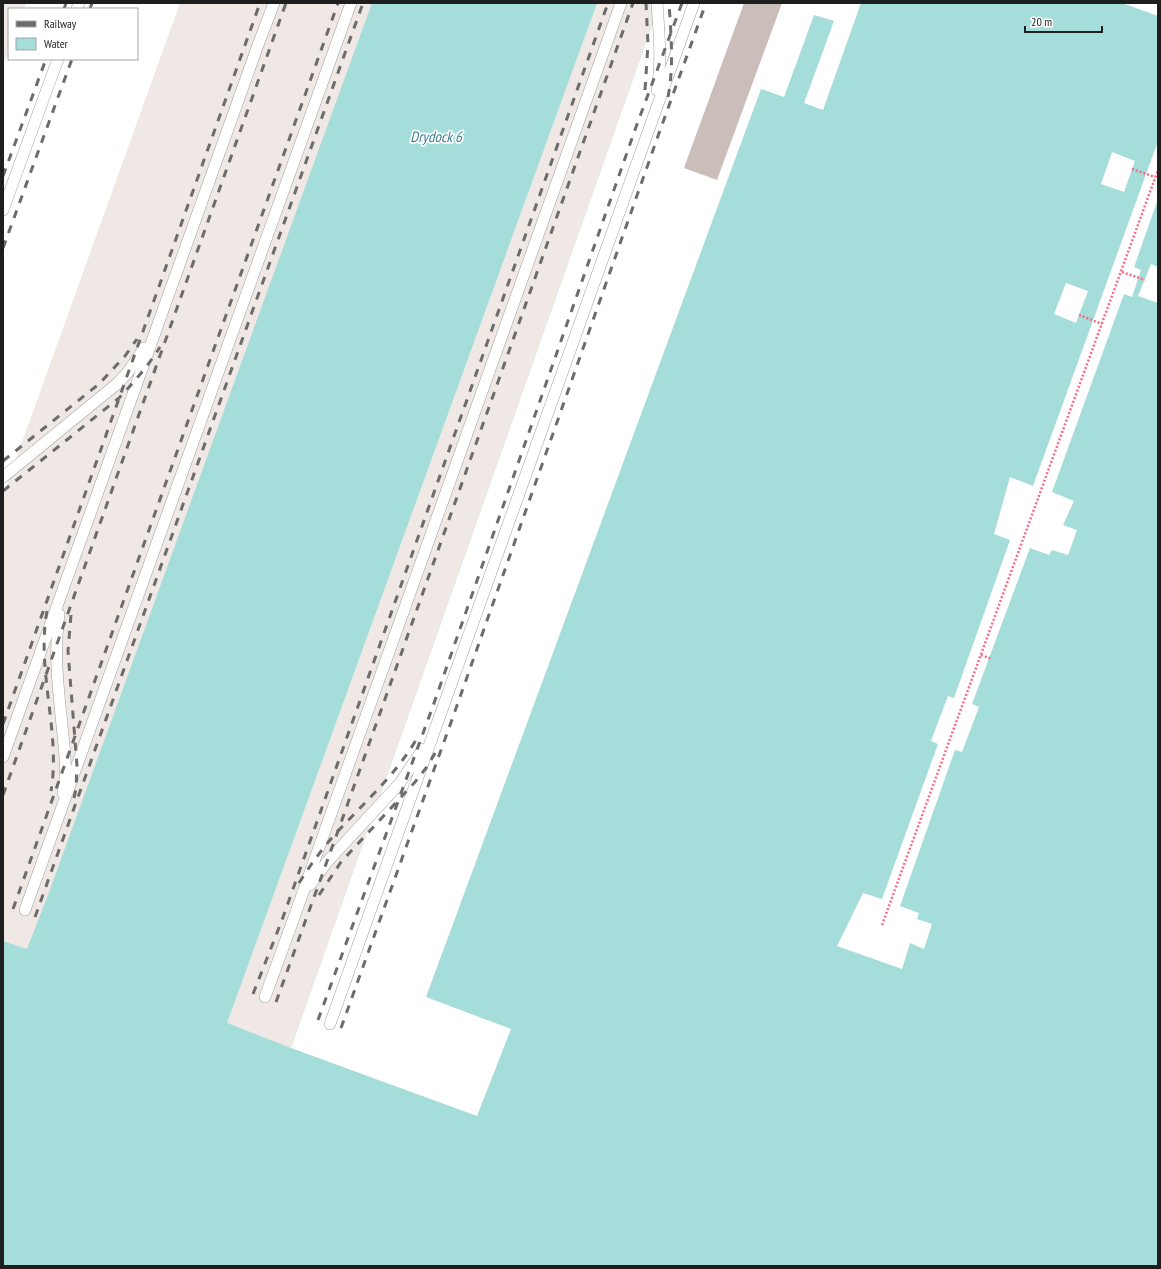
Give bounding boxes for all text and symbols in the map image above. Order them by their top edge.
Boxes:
legend [8,8,138,60]
scale bar [1025,8,1102,34]
text: 20 m [1031,14,1052,29]
text: Railway [44,16,77,31]
text: Water [44,36,69,51]
water label: Drydock 6 [410,127,463,146]

